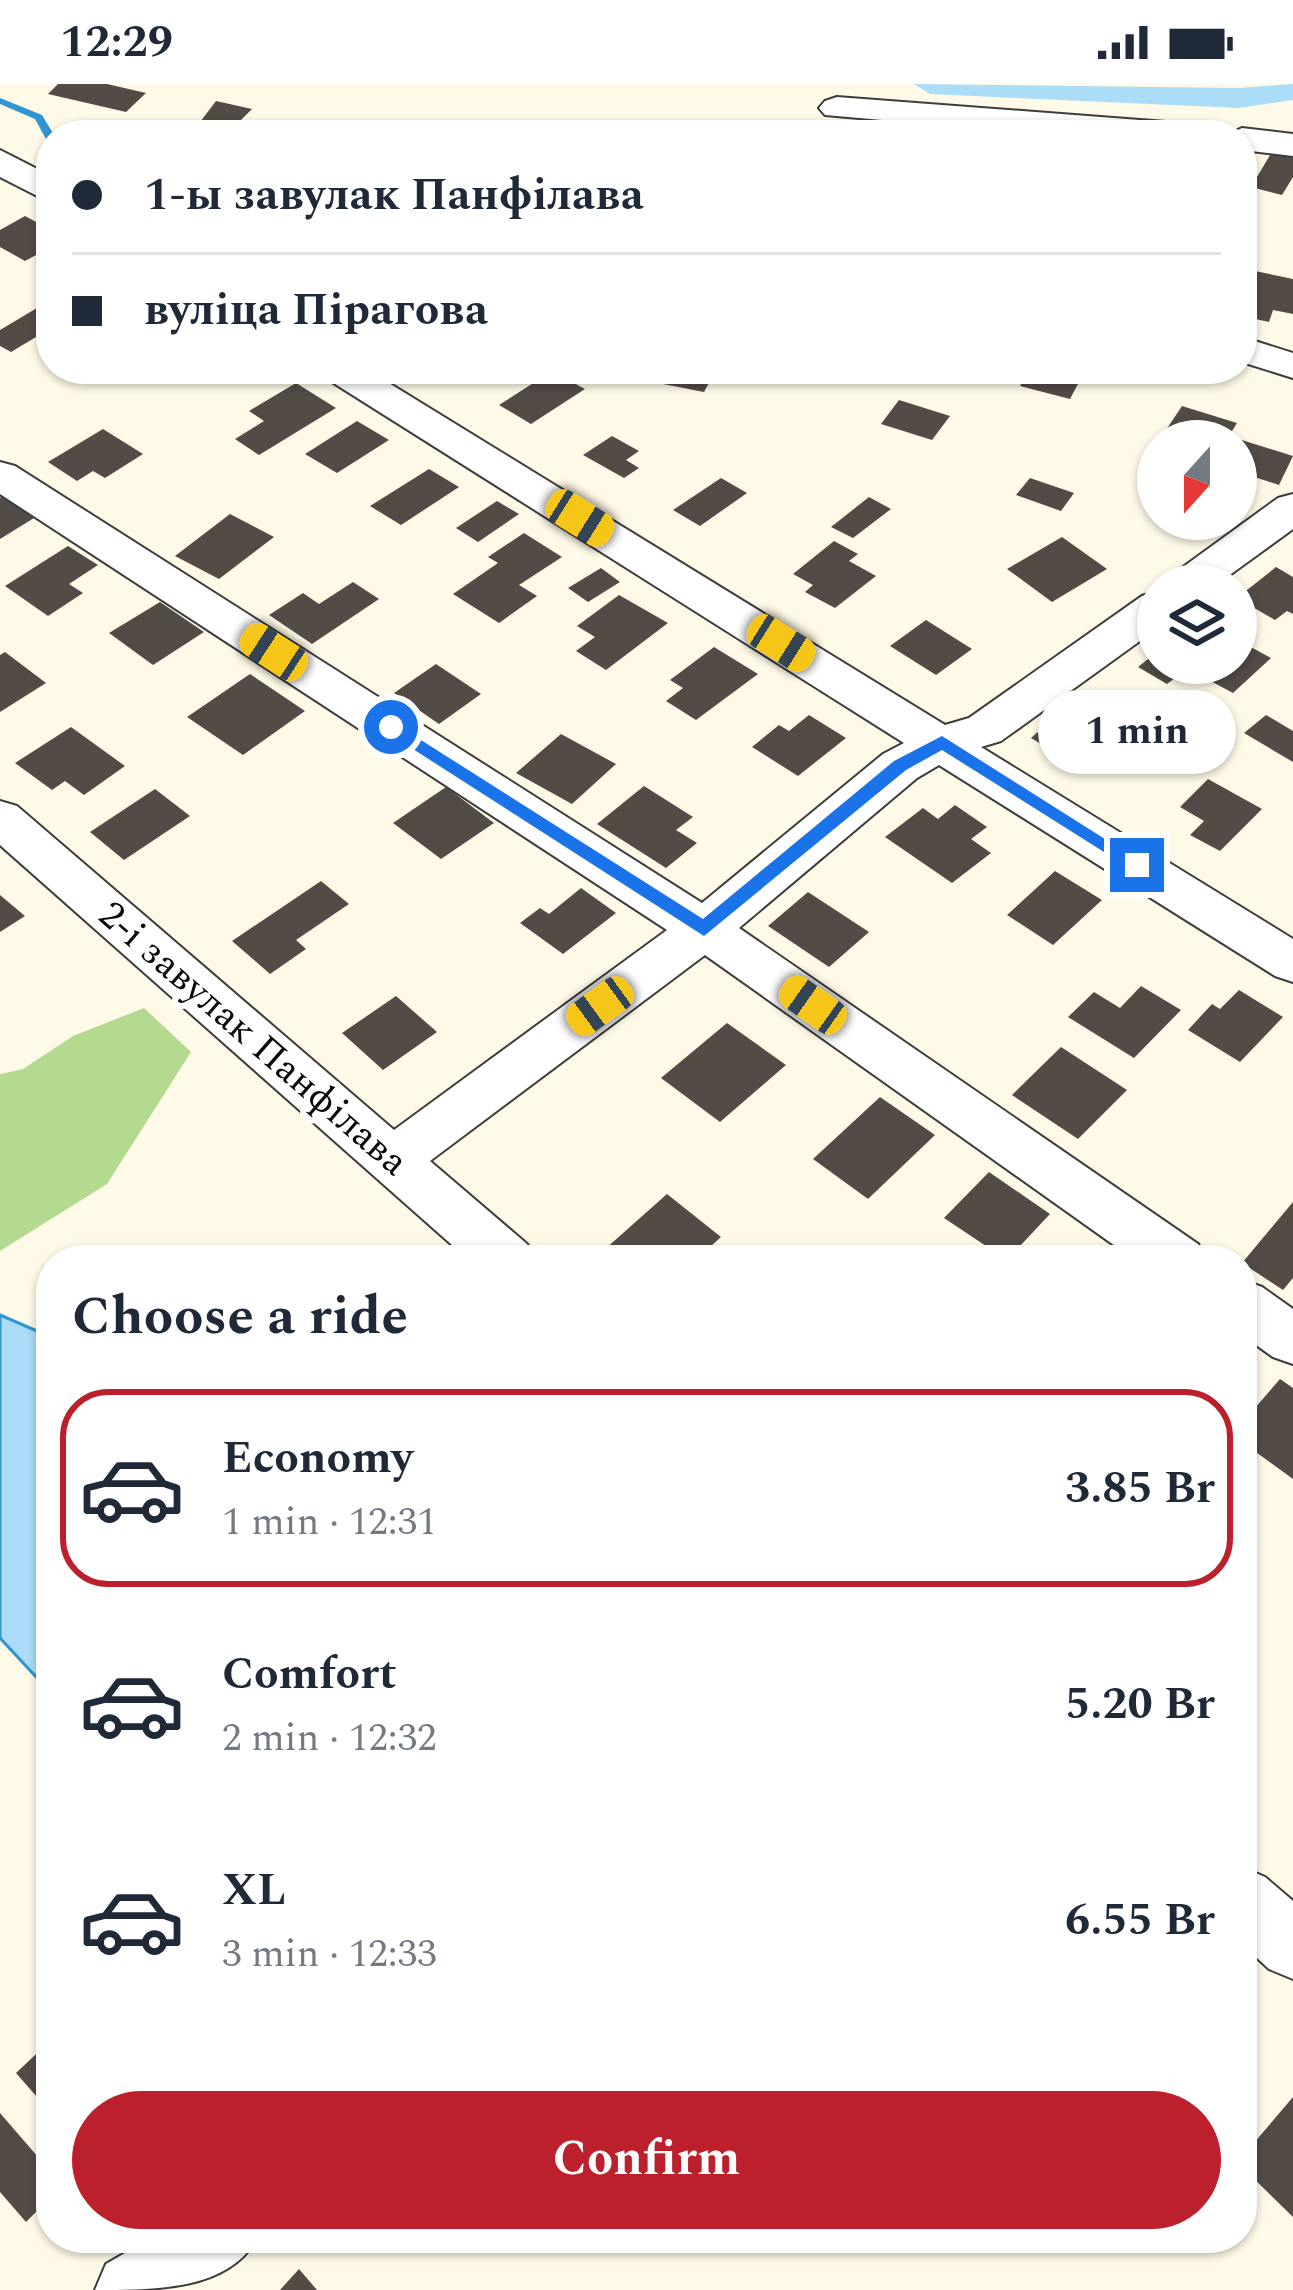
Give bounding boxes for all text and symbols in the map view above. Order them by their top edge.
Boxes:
text: 12:29 [60,8,173,77]
text: 1-ы завулак Панфілава [144,161,644,230]
text: вуліца Пірагова [144,276,488,345]
north arrow [1137,420,1257,540]
map controls [1137,420,1257,684]
car [540,484,620,552]
button: layers [1137,564,1257,684]
car [741,609,821,677]
car [234,617,314,687]
callout: 1 min [1038,691,1236,775]
route start [364,700,418,754]
text: 1 min [1085,702,1189,761]
route end [1110,838,1164,892]
street label: 2-і завулак Панфілава [85,887,421,1191]
car [560,970,640,1042]
car [773,970,853,1040]
text: Choose a ride [72,1276,408,1358]
text: Economy [222,1424,413,1493]
icon: car [78,1434,186,1542]
text: 3.85 Br [1065,1454,1215,1523]
text: 1 min · 12:31 [222,1493,437,1552]
text: Comfort [222,1640,397,1709]
icon: car [78,1650,186,1758]
text: 5.20 Br [1065,1670,1215,1739]
text: 2 min · 12:32 [222,1709,437,1768]
text: XL [222,1856,286,1925]
icon: car [78,1866,186,1974]
text: 6.55 Br [1065,1886,1215,1955]
text: 3 min · 12:33 [222,1925,437,1984]
button: Confirm [72,2091,1221,2229]

